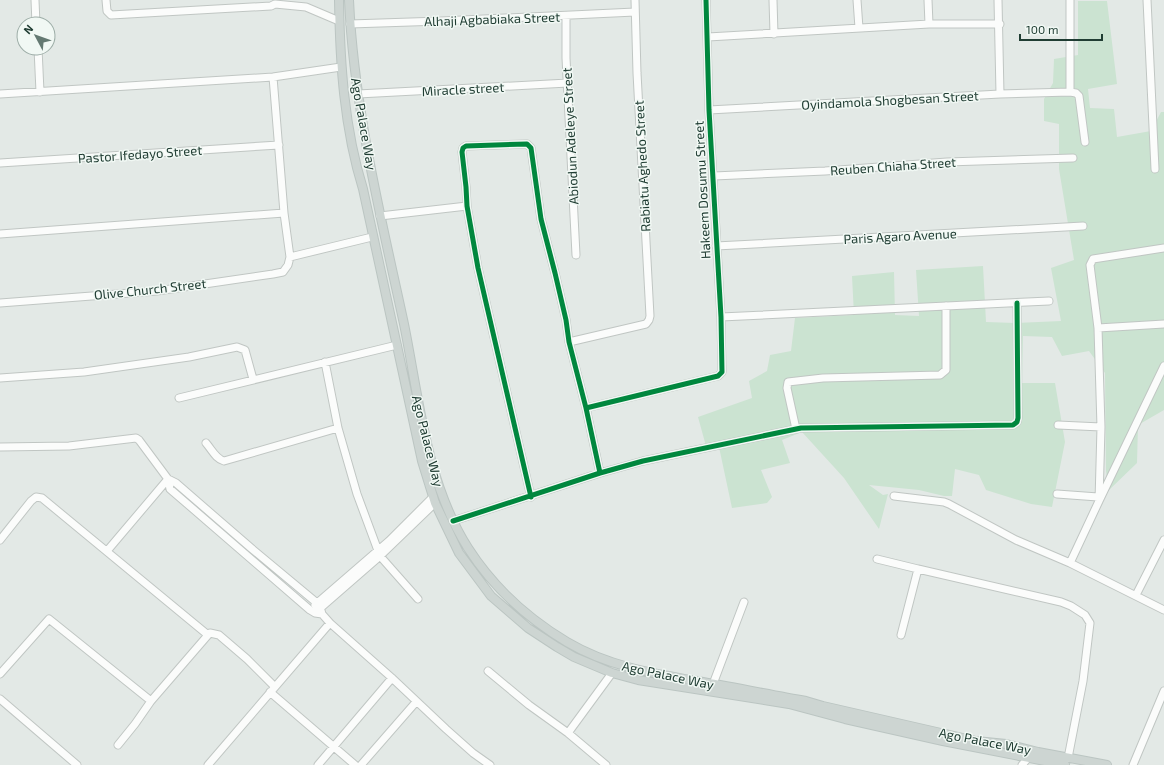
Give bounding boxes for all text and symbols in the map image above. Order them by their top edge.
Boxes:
street label: Alhaji Agbabiaka Street [424,9,560,29]
north arrow [16,16,56,56]
scale bar [1020,16,1102,42]
text: N [21,22,36,36]
text: 100 m [1026,22,1058,36]
street label: Abiodun Adeleye Street [558,67,582,205]
street label: Ago Palace Way [348,77,380,172]
street label: Miracle street [421,79,505,99]
street label: Oyindamola Shogbesan Street [801,87,979,113]
street label: Rabiatu Aghedo Street [631,100,653,232]
street label: Hakeem Dosumu Street [690,120,714,260]
street label: Pastor Ifedayo Street [77,142,203,166]
street label: Reuben Chiaha Street [829,154,957,178]
street label: Paris Agaro Avenue [843,225,957,247]
street label: Olive Church Street [93,275,207,303]
street label: Ago Palace Way [409,394,447,488]
street label: Ago Palace Way [621,657,715,693]
street label: Ago Palace Way [938,724,1033,758]

